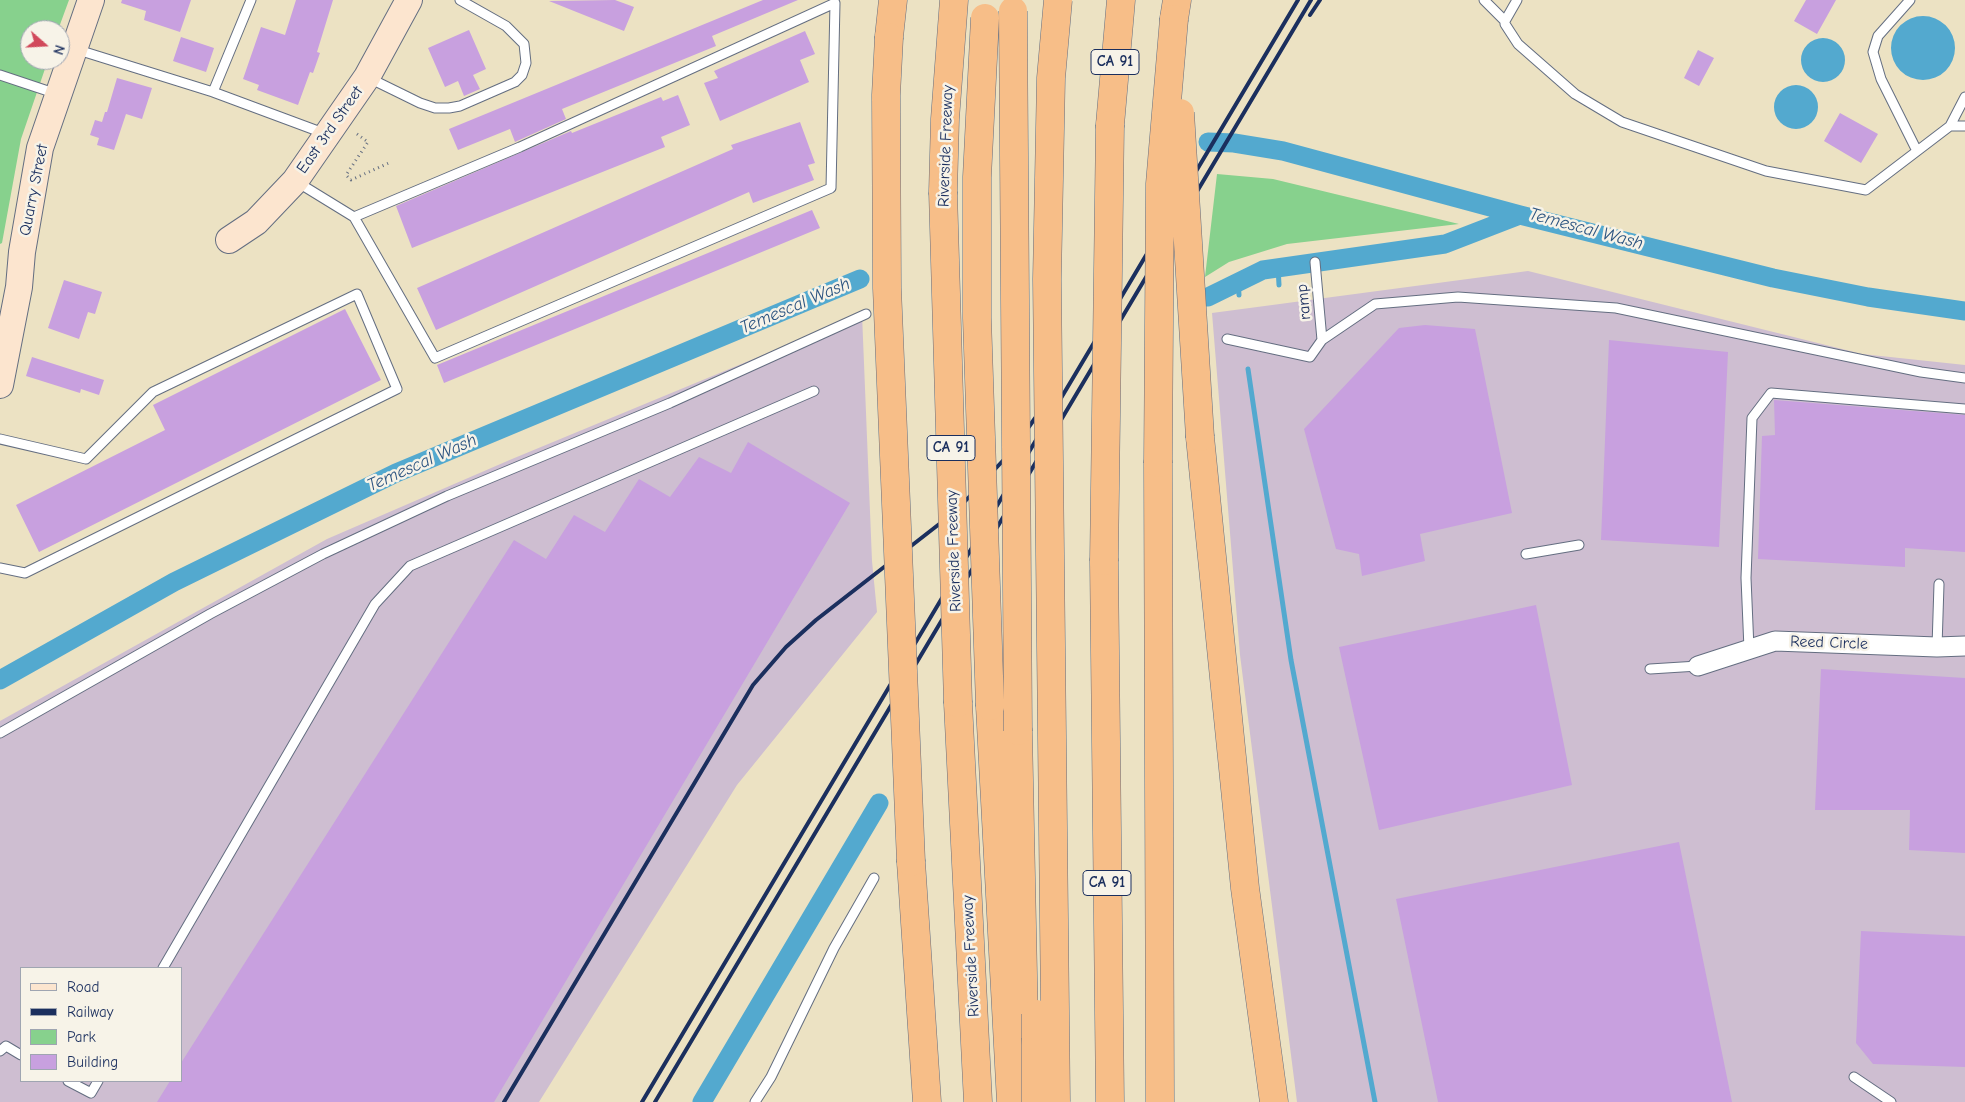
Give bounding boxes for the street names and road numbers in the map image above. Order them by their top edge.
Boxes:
road number: CA 91 [1091,50,1139,74]
street label: East 3rd Street [293,83,367,177]
street label: Riverside Freeway [934,85,958,207]
street label: Quarry Street [16,143,52,237]
street label: ramp [1293,283,1315,321]
road number: CA 91 [927,436,975,460]
street label: Riverside Freeway [942,490,966,612]
street label: Reed Circle [1790,632,1868,654]
road number: CA 91 [1083,870,1131,896]
street label: Riverside Freeway [958,895,984,1017]

